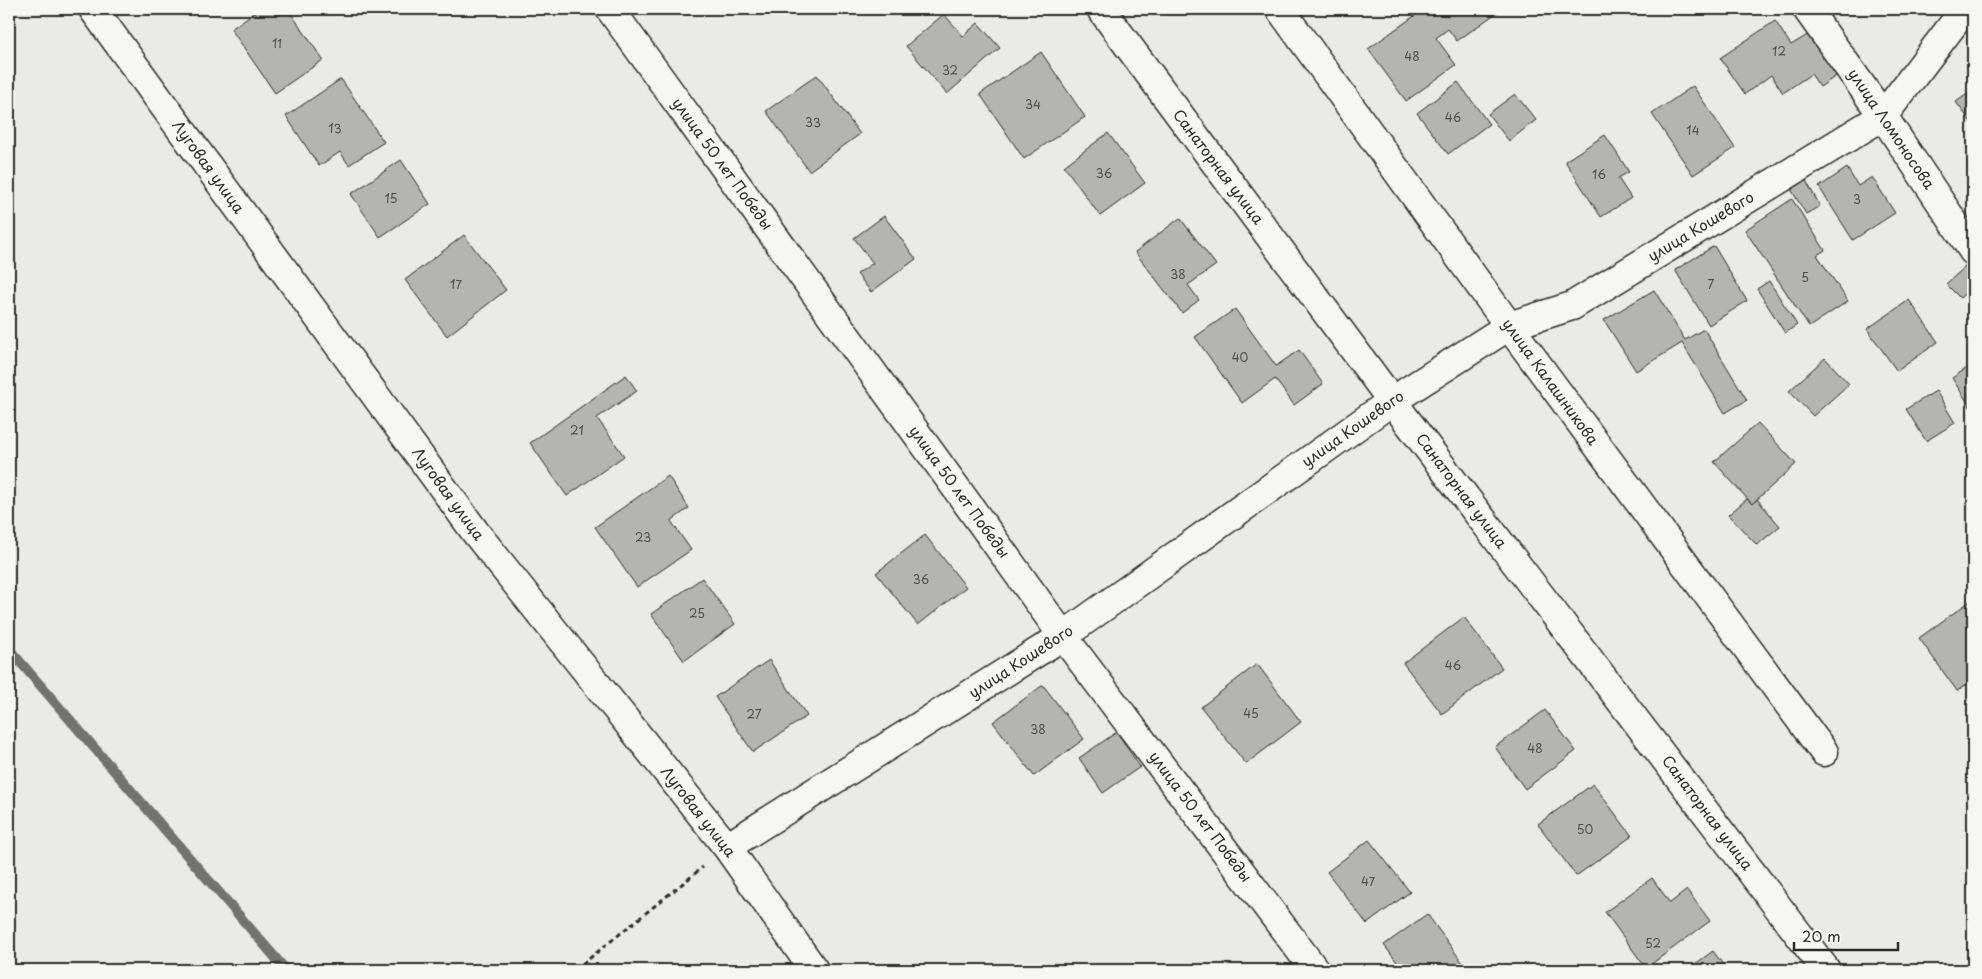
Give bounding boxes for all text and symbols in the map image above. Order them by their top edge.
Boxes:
house number: 11 [272,34,282,52]
house number: 12 [1772,42,1786,60]
house number: 48 [1404,47,1420,65]
house number: 32 [942,61,958,79]
street label: улица Ломоносова [1843,63,1942,194]
street label: улица 50 лет Победы [667,92,779,234]
house number: 34 [1025,95,1041,113]
street label: Санаторная улица [1168,104,1271,229]
house number: 46 [1445,108,1461,126]
house number: 33 [805,113,821,131]
street label: Луговая улица [167,115,251,218]
house number: 13 [328,119,342,137]
house number: 14 [1686,121,1700,139]
house number: 36 [1096,164,1112,182]
house number: 16 [1592,165,1606,183]
street label: улица Кошевого [1643,185,1758,267]
house number: 15 [384,189,398,207]
house number: 3 [1853,190,1861,208]
house number: 38 [1170,265,1186,283]
house number: 5 [1801,268,1809,286]
house number: 17 [450,275,462,293]
house number: 7 [1708,275,1715,293]
street label: улица Калашникова [1497,313,1605,450]
house number: 40 [1232,348,1249,366]
street label: улица Кошевого [1296,384,1408,472]
street label: улица 50 лет Победы [904,420,1016,562]
house number: 21 [570,421,584,439]
street label: Санаторная улица [1411,428,1514,553]
street label: Луговая улица [407,442,491,545]
house number: 23 [635,528,651,546]
house number: 36 [913,570,929,588]
house number: 25 [689,604,705,622]
street label: улица Кошевого [963,618,1077,703]
house number: 46 [1445,656,1461,674]
house number: 45 [1243,704,1259,722]
house number: 27 [747,705,762,723]
house number: 38 [1030,720,1046,738]
house number: 48 [1527,739,1543,757]
street label: улица 50 лет Победы [1144,746,1258,886]
street label: Санаторная улица [1657,750,1760,875]
street label: Луговая улица [656,761,743,862]
house number: 50 [1577,820,1593,838]
house number: 47 [1361,872,1376,890]
scale bar [1794,919,1898,951]
text: 20 m [1802,924,1841,947]
house number: 52 [1645,934,1661,952]

